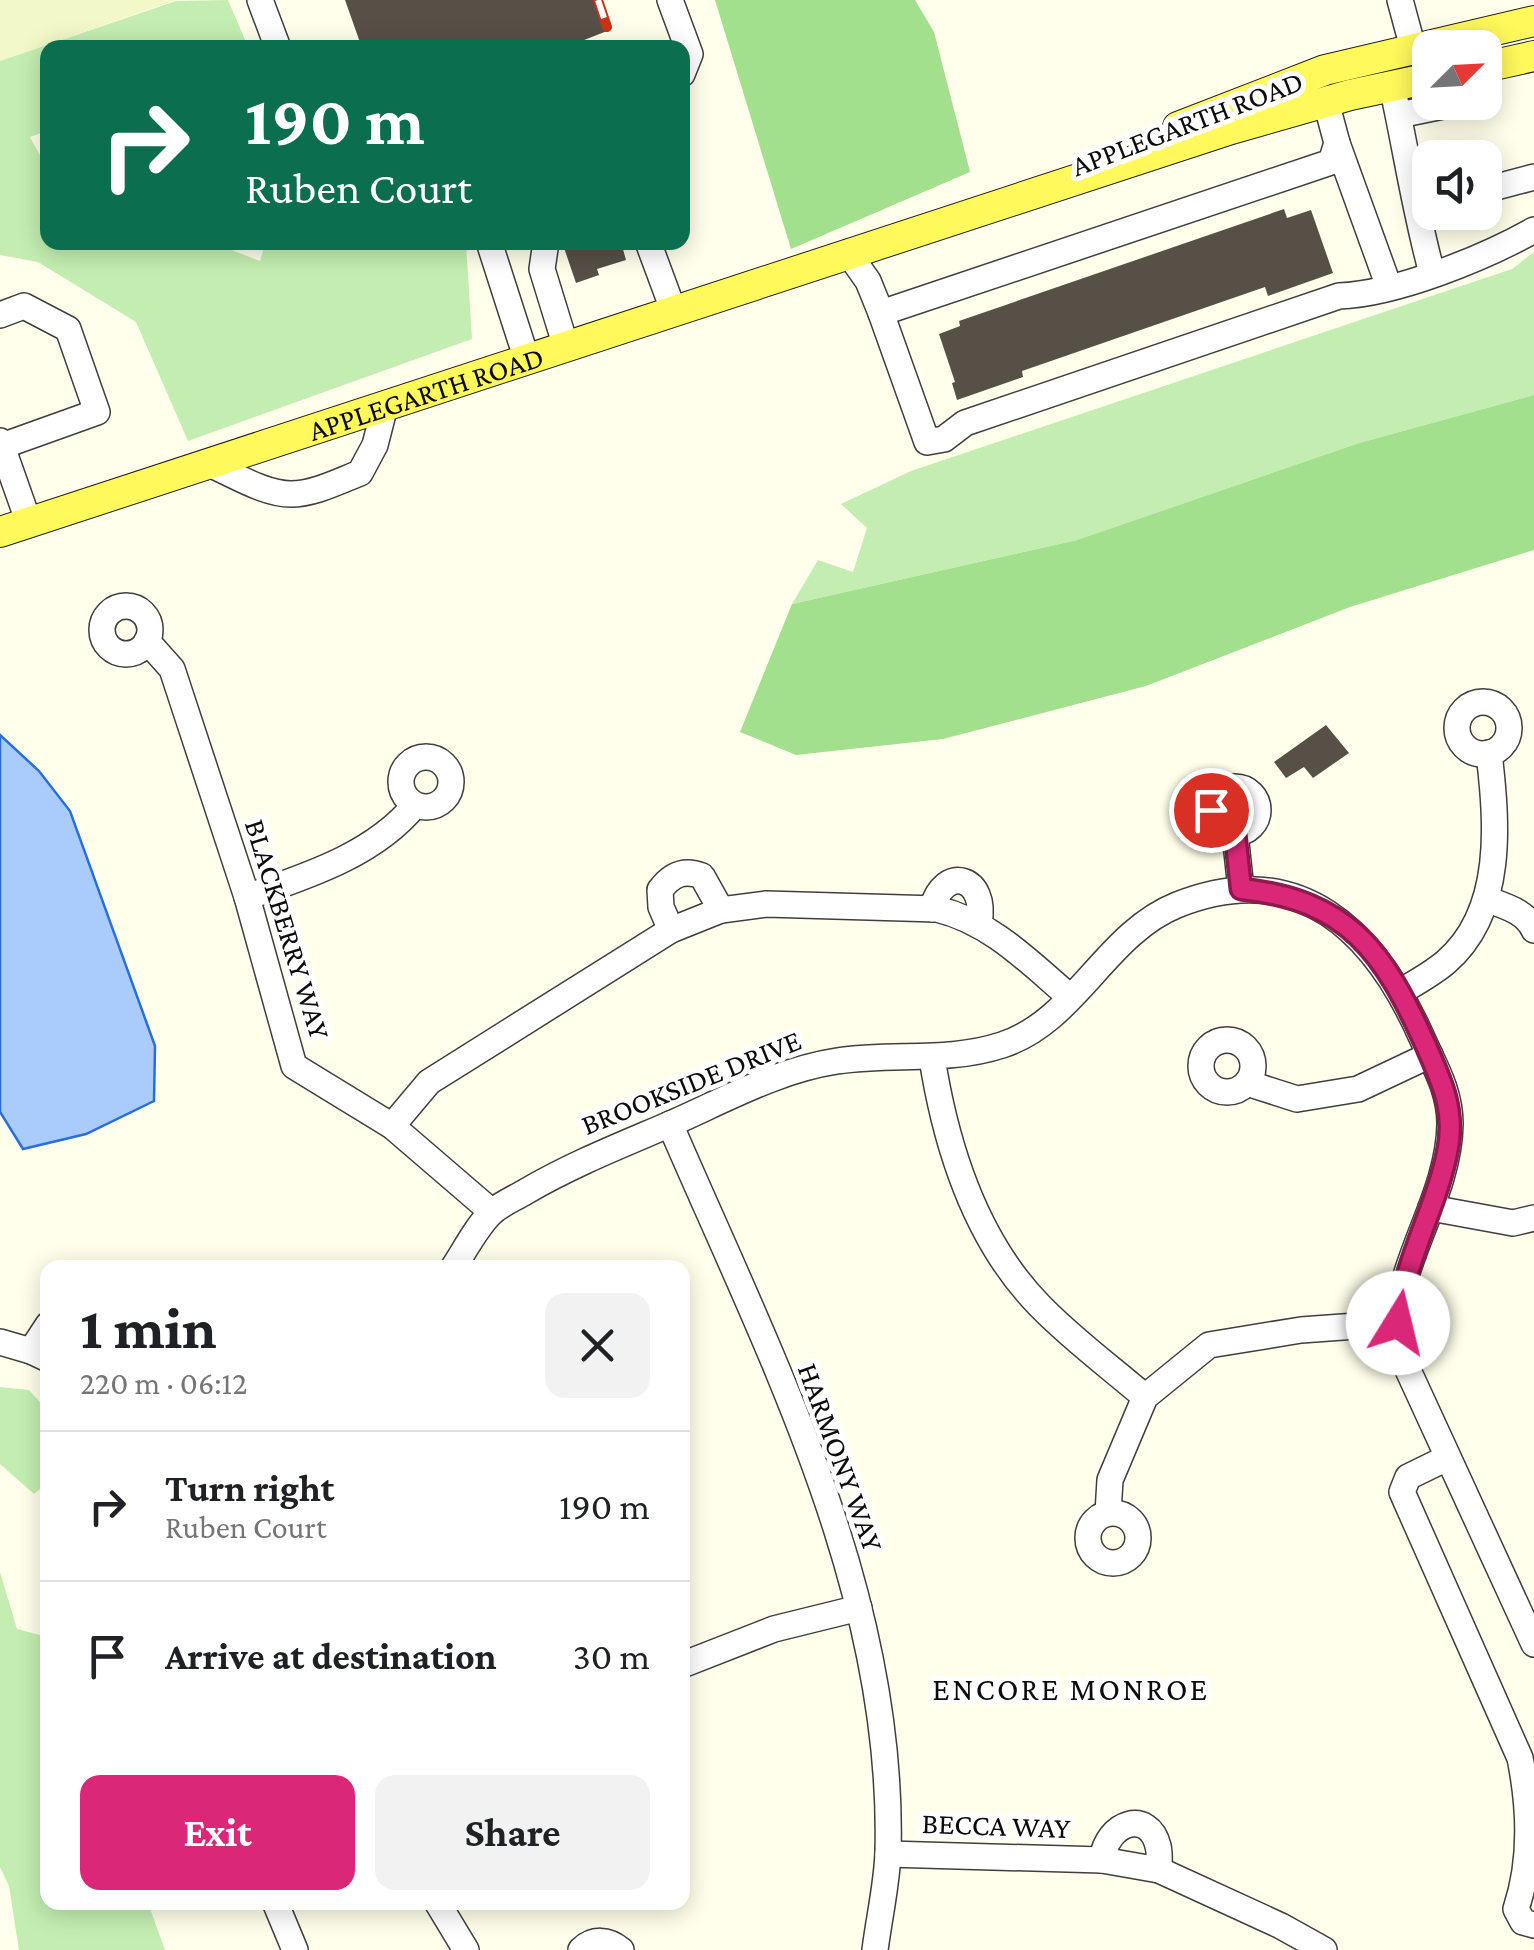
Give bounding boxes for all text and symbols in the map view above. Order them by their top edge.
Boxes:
north arrow [1412,30,1502,120]
map controls [1412,30,1502,230]
street label: APPLEGARTH ROAD [1067,64,1307,182]
icon: right [80,80,210,210]
text: 190 m [245,81,425,159]
button: sound [1412,140,1502,230]
text: Ruben Court [245,163,472,213]
street label: APPLEGARTH ROAD [304,339,547,446]
pin [1169,768,1254,853]
icon: arrive [1184,783,1239,838]
street label: BLACKBERRY WAY [239,815,337,1043]
street label: BROOKSIDE DRIVE [576,1023,806,1141]
position arrow [1346,1271,1450,1375]
button: close [545,1293,650,1398]
text: 1 min [80,1294,217,1361]
street label: HARMONY WAY [792,1359,890,1556]
text: 220 m · 06:12 [80,1365,247,1401]
text: Turn right [165,1467,334,1509]
icon: right [80,1479,135,1534]
text: 190 m [559,1485,650,1527]
text: Ruben Court [165,1509,327,1545]
icon: arrive [80,1629,135,1684]
text: Arrive at destination [165,1635,497,1677]
text: 30 m [573,1635,650,1677]
district label: ENCORE MONROE [932,1671,1210,1707]
button: Exit [80,1775,355,1890]
button: Share [375,1775,650,1890]
street label: BECCA WAY [921,1806,1071,1844]

